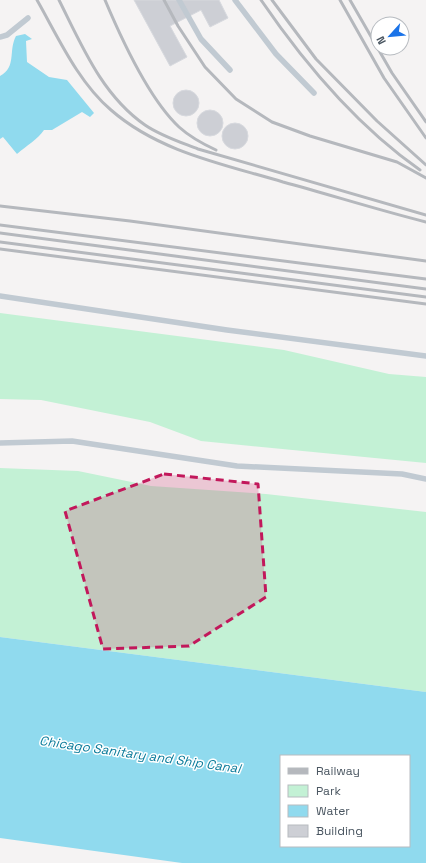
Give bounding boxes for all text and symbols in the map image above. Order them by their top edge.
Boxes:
north arrow [370,16,410,56]
text: N [373,34,389,47]
water label: Chicago Sanitary and Ship Canal [38,732,243,777]
legend [280,755,410,847]
text: Railway [316,763,360,779]
text: Park [316,783,341,799]
text: Water [316,803,350,819]
text: Building [316,823,363,839]

